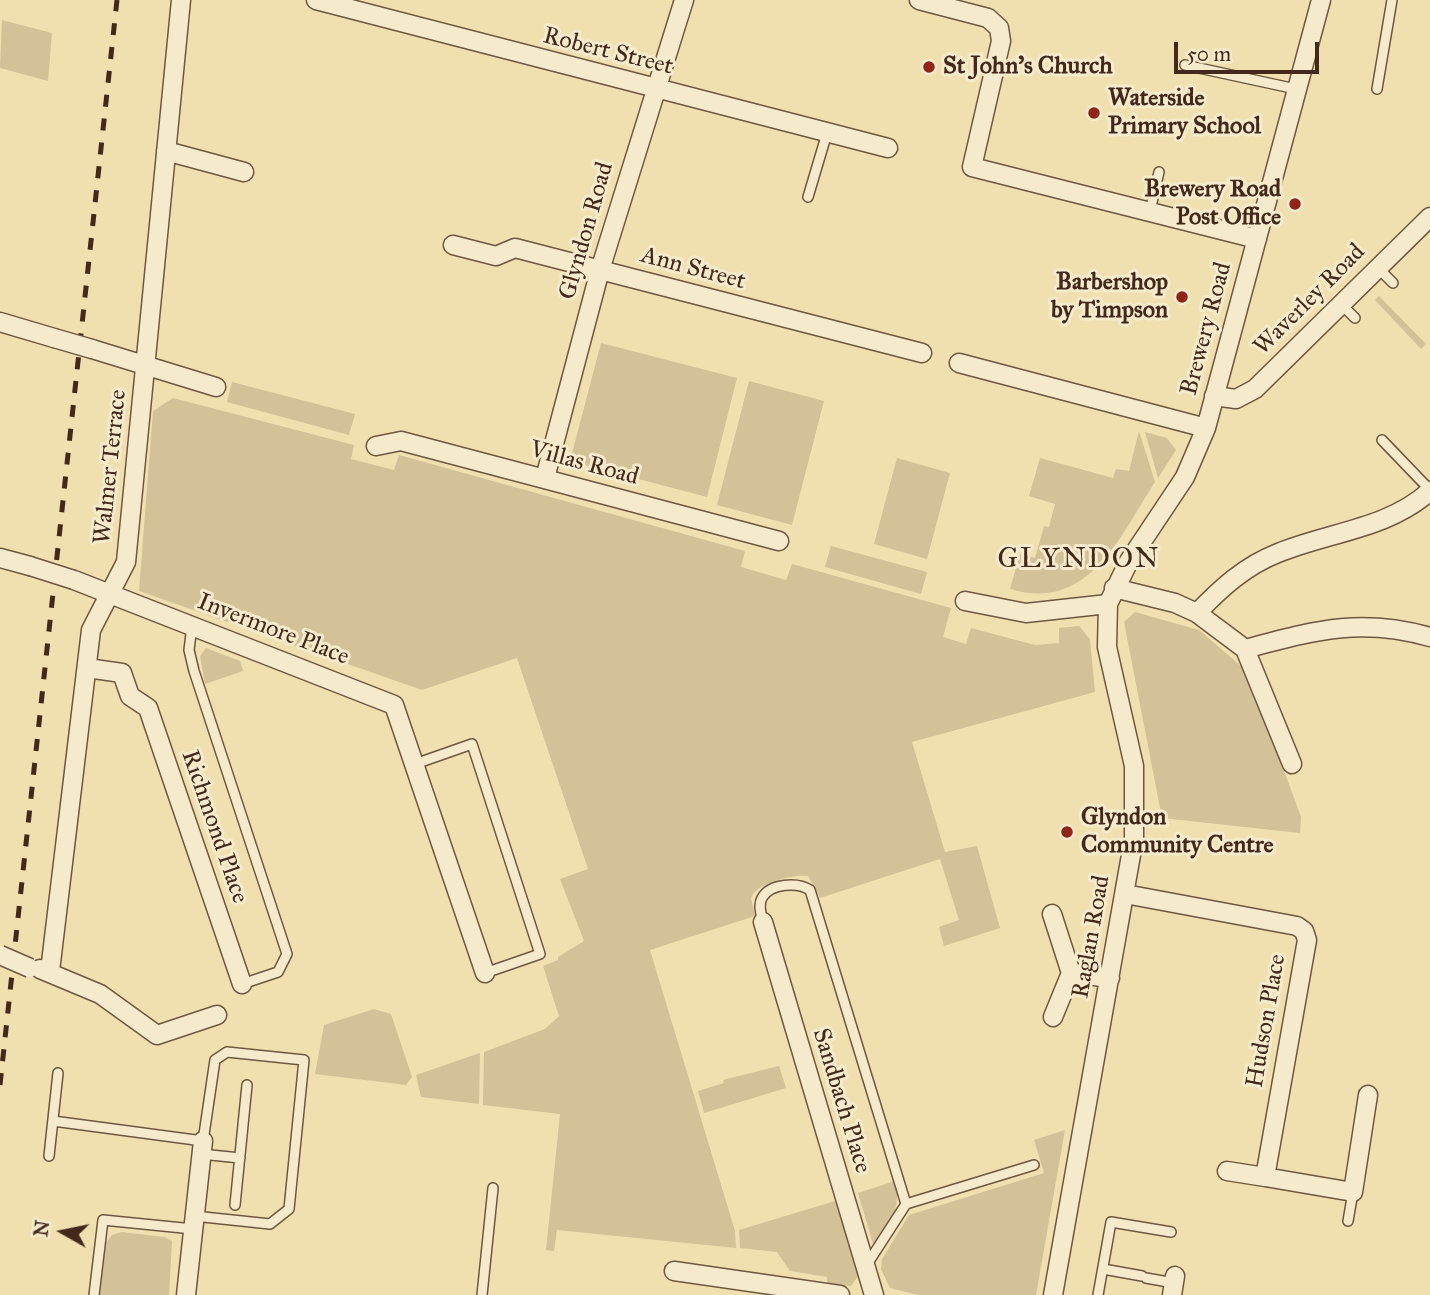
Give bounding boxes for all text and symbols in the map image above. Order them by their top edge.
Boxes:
street label: Robert Street [540,22,676,82]
scale bar [1178,28,1323,72]
text: 50 m [1187,41,1231,67]
place label: St John's Church [943,53,1113,81]
marker: St John's Church [921,59,937,75]
place label: Waterside Primary School [1108,85,1261,141]
marker: Waterside Primary School [1086,105,1102,121]
street label: Glyndon Road [554,159,620,303]
place label: Brewery Road Post Office [1144,176,1281,232]
marker: Brewery Road Post Office [1287,196,1303,212]
street label: Waverley Road [1248,238,1372,362]
street label: Ann Street [638,241,748,297]
street label: Brewery Road [1175,259,1239,399]
place label: Barbershop by Timpson [1051,269,1168,325]
marker: Barbershop by Timpson [1174,289,1190,305]
street label: Walmer Terrace [89,388,133,546]
street label: Villas Road [526,436,642,492]
district label: GLYNDON [998,543,1160,577]
street label: Invermore Place [193,588,353,672]
street label: Richmond Place [174,747,254,907]
place label: Glyndon Community Centre [1081,804,1273,860]
marker: Glyndon Community Centre [1059,824,1075,840]
street label: Raglan Road [1067,873,1117,1001]
street label: Hudson Place [1241,952,1293,1090]
street label: Sandbach Place [805,1025,877,1177]
north arrow [28,1197,98,1267]
text: N [29,1219,54,1238]

